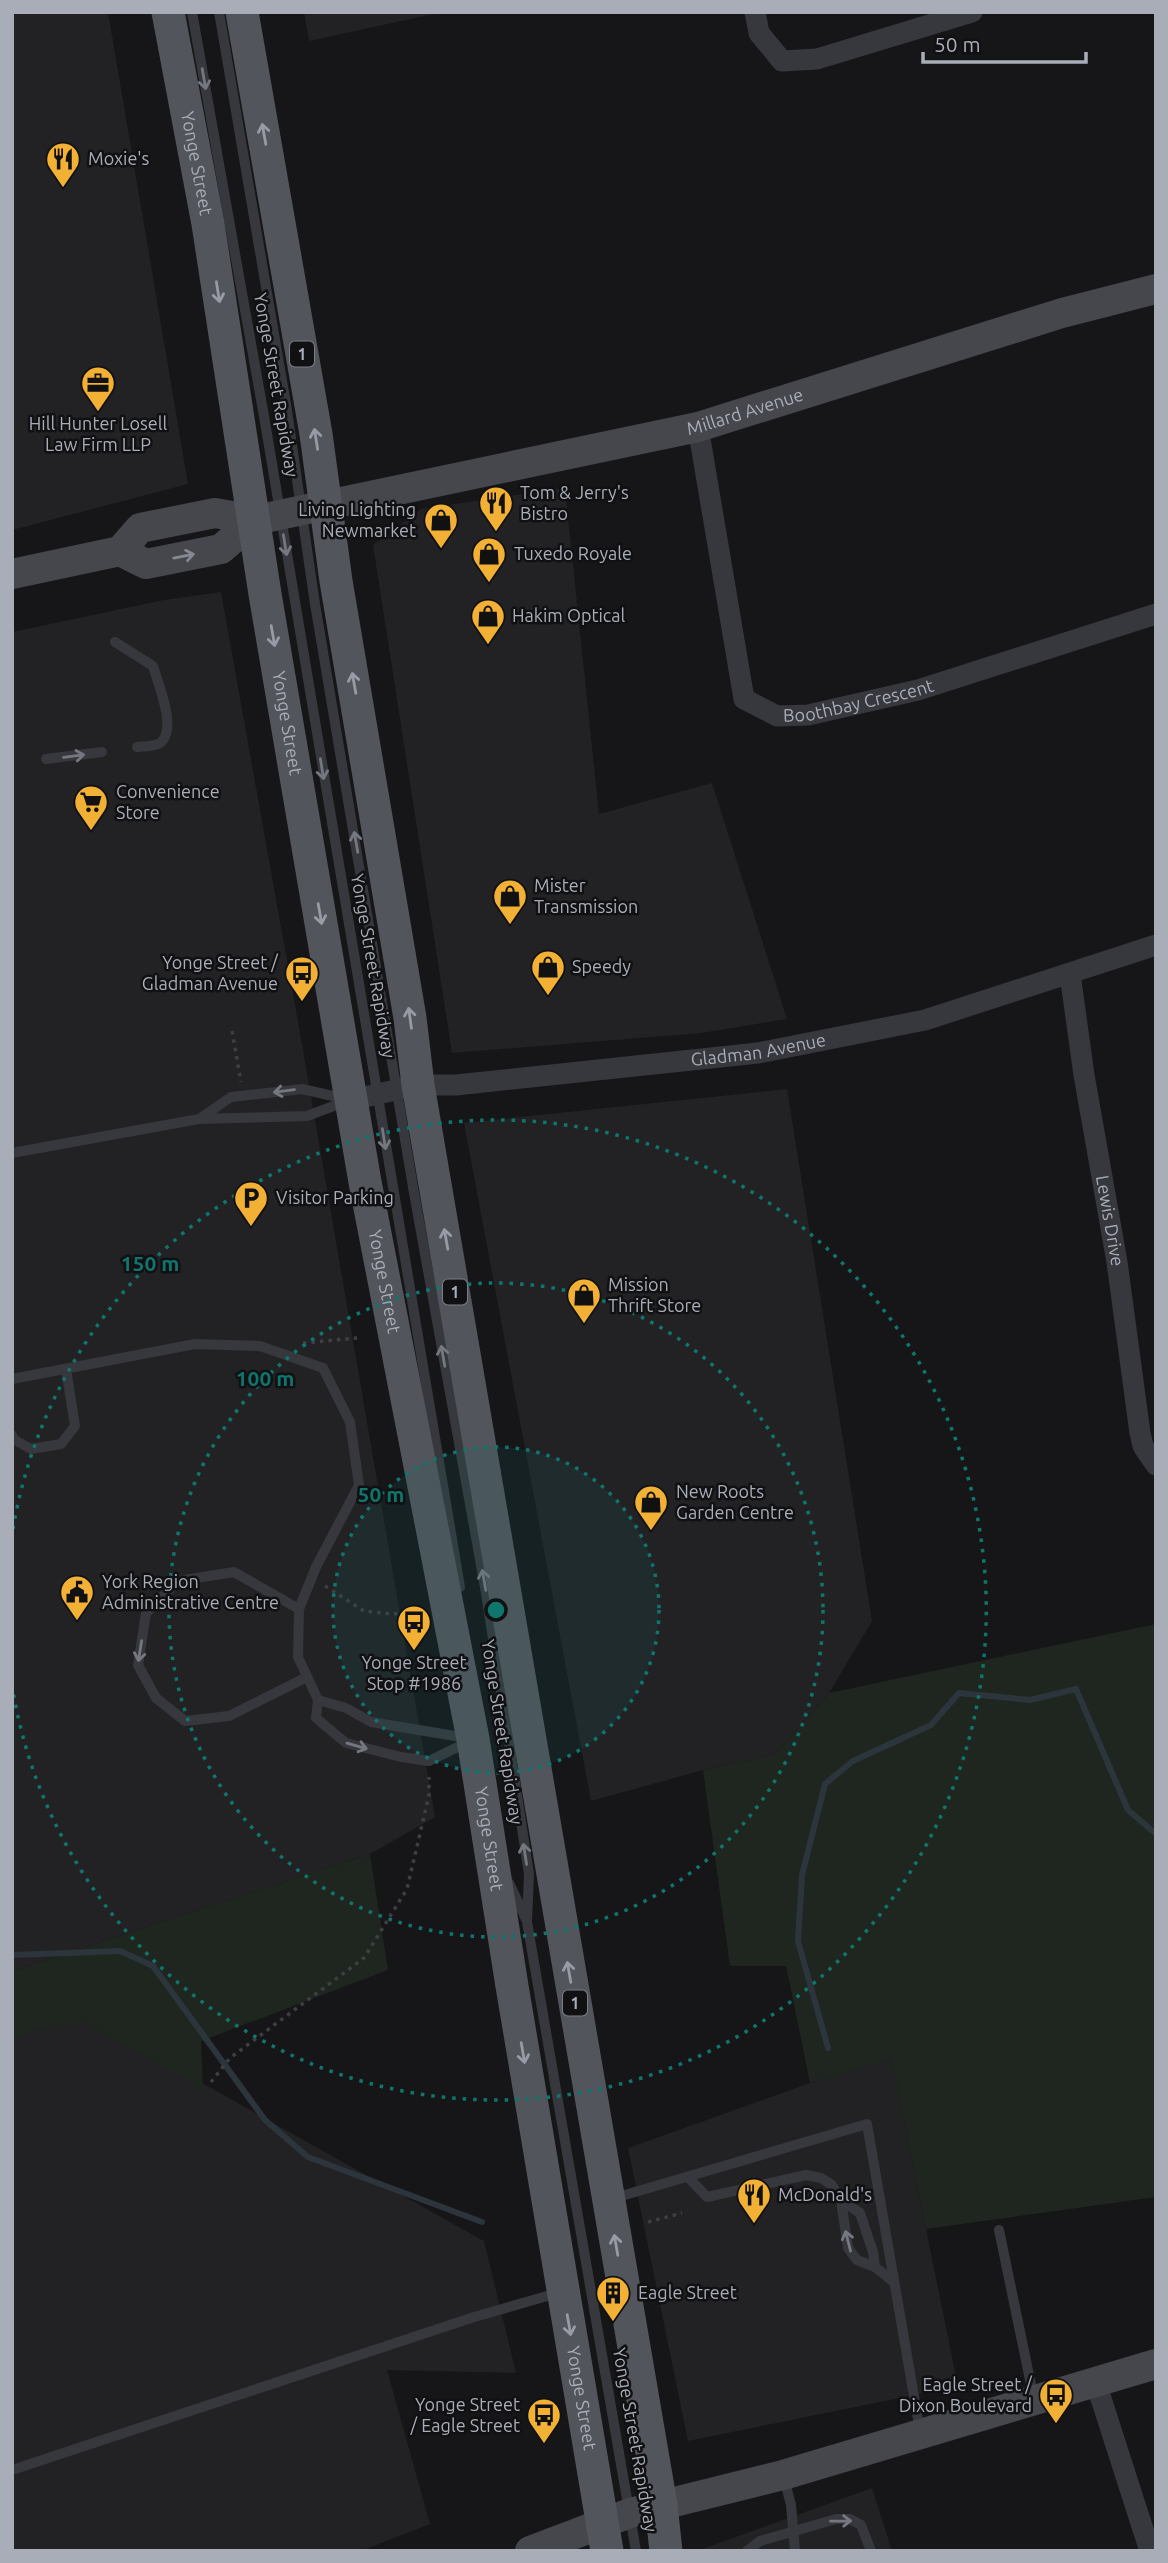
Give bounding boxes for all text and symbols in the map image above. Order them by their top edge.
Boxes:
scale bar [923,21,1086,65]
text: 50 m [934,32,981,56]
one-way arrow [198,67,211,90]
street label: Yonge Street [178,110,217,217]
one-way arrow [257,123,270,146]
restaurant icon: Moxie's [44,140,82,189]
place label: Moxie's [88,148,149,168]
one-way arrow [212,280,225,302]
street label: Yonge Street Rapidway [251,291,303,479]
road number: 1 [290,342,314,366]
office icon: Hill Hunter Losell Law Firm LLP [79,364,117,413]
street label: Millard Avenue [685,384,805,438]
place label: Hill Hunter Losell Law Firm LLP [29,413,167,454]
one-way arrow [309,428,322,451]
place label: Tom & Jerry's Bistro [520,482,629,523]
restaurant icon: Tom & Jerry's Bistro [477,484,515,533]
place label: Living Lighting Newmarket [298,499,416,540]
shop icon: Living Lighting Newmarket [422,501,460,550]
one-way arrow [279,533,292,556]
shop icon: Tuxedo Royale [470,535,508,584]
place label: Tuxedo Royale [514,543,632,563]
one-way arrow [172,549,195,563]
shop icon: Hakim Optical [469,597,507,646]
place label: Hakim Optical [512,605,625,625]
one-way arrow [267,624,280,647]
street label: Yonge Street [269,669,307,776]
one-way arrow [347,672,360,695]
street label: Boothbay Crescent [783,675,936,725]
one-way arrow [62,749,85,762]
one-way arrow [316,757,329,780]
place label: Convenience Store [116,781,220,822]
supermarket icon: Convenience Store [72,783,110,832]
one-way arrow [349,831,362,854]
street label: Yonge Street Rapidway [348,872,400,1060]
place label: Mister Transmission [534,875,638,916]
shop icon: Mister Transmission [491,877,529,926]
one-way arrow [314,902,327,925]
shop icon: Speedy [529,948,567,997]
place label: Yonge Street / Gladman Avenue [142,952,279,993]
bus stop icon: Yonge Street / Gladman Avenue [283,954,321,1003]
place label: Speedy [572,956,631,976]
one-way arrow [403,1007,416,1030]
street label: Gladman Avenue [690,1029,827,1069]
one-way arrow [273,1084,296,1097]
one-way arrow [378,1127,391,1150]
street label: Lewis Drive [1093,1174,1129,1268]
parking icon: Visitor Parking [232,1179,270,1228]
place label: Visitor Parking [276,1187,394,1207]
street label: Yonge Street [365,1228,405,1335]
one-way arrow [439,1228,452,1251]
text: 150 m [121,1251,179,1275]
place label: Mission Thrift Store [608,1274,701,1315]
shop icon: Mission Thrift Store [565,1276,603,1325]
road number: 1 [443,1280,467,1304]
one-way arrow [436,1345,450,1368]
text: 100 m [236,1366,294,1390]
place label: New Roots Garden Centre [676,1481,794,1522]
text: 50 m [358,1482,404,1506]
shop icon: New Roots Garden Centre [632,1483,670,1532]
one-way arrow [476,1569,490,1592]
place label: York Region Administrative Centre [102,1571,279,1612]
public building icon: York Region Administrative Centre [58,1573,96,1622]
centre of rings [484,1598,508,1622]
bus stop icon: Yonge Street Stop #1986 [395,1603,433,1652]
street label: Yonge Street Rapidway [478,1638,528,1826]
one-way arrow [133,1639,146,1662]
place label: Yonge Street Stop #1986 [361,1652,467,1693]
one-way arrow [346,1740,368,1753]
street label: Yonge Street [472,1785,508,1892]
one-way arrow [519,1843,532,1866]
one-way arrow [562,1961,576,1984]
road number: 1 [563,1991,587,2016]
one-way arrow [517,2041,530,2064]
restaurant icon: McDonald's [735,2176,773,2225]
place label: McDonald's [778,2184,872,2204]
one-way arrow [841,2230,854,2252]
one-way arrow [609,2234,622,2257]
building icon: Eagle Street [594,2274,632,2323]
place label: Eagle Street [638,2282,737,2302]
one-way arrow [563,2313,577,2336]
street label: Yonge Street [564,2345,601,2452]
street label: Yonge Street Rapidway [610,2346,662,2534]
place label: Eagle Street / Dixon Boulevard [899,2374,1033,2415]
bus stop icon: Eagle Street / Dixon Boulevard [1037,2376,1075,2425]
place label: Yonge Street / Eagle Street [410,2394,520,2435]
bus stop icon: Yonge Street / Eagle Street [525,2396,563,2445]
one-way arrow [829,2514,852,2528]

